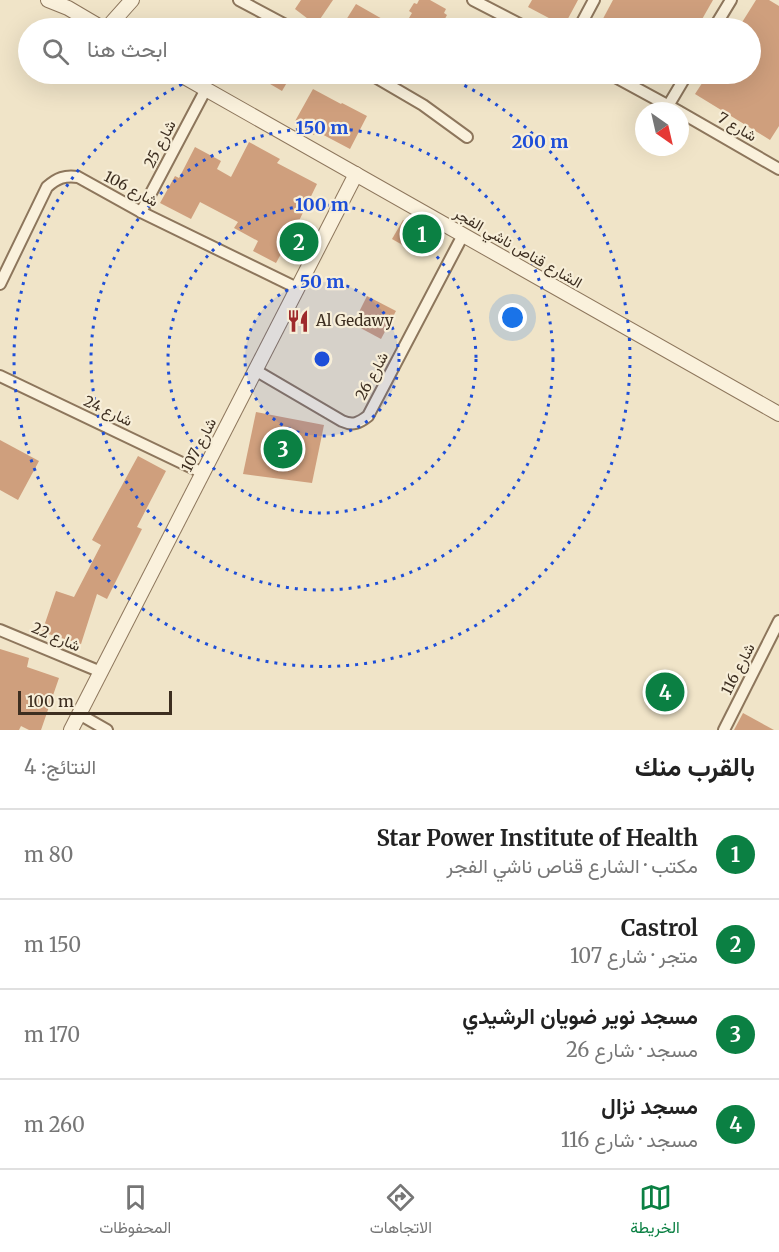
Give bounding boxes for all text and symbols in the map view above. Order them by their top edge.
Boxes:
search box [18,18,761,84]
icon: search [39,35,72,68]
text: ابحث هنا [87,35,168,63]
north arrow [635,102,689,156]
street label: شارع 7 [713,108,760,147]
text: 150 m [296,116,348,139]
street label: شارع 25 [140,117,181,172]
text: 200 m [512,130,568,153]
street label: شارع 106 [100,166,162,213]
text: 100 m [295,193,349,216]
street label: الشارع قناص ناشي الفجر [448,203,586,296]
pin: 1 [402,212,442,256]
pin: 2 [280,220,318,264]
text: 50 m [300,270,344,293]
your location [498,303,527,332]
restaurant icon: Al Gedawy [285,308,311,334]
place label: Al Gedawy [315,311,394,330]
street label: شارع 26 [351,348,394,404]
centre of rings [312,349,332,369]
street label: شارع 24 [80,391,136,432]
street label: شارع 107 [177,415,222,476]
pin: 3 [264,426,302,472]
street label: شارع 22 [28,618,84,657]
street label: شارع 116 [717,640,760,699]
pin: 4 [646,670,684,714]
scale bar [18,688,172,716]
text: 100 m [27,691,74,711]
text: بالقرب منك [635,750,755,783]
text: النتائج: 4 [24,754,96,779]
text: Star Power Institute of Health [376,824,698,852]
text: 80 m [24,842,73,867]
text: 1 [731,842,740,867]
text: مكتب · الشارع قناص ناشي الفجر [446,853,698,878]
text: Castrol [621,914,698,942]
text: 150 m [24,932,81,957]
text: 2 [730,932,741,957]
text: متجر · شارع 107 [570,943,698,968]
text: مسجد نوير ضويان الرشيدي [462,1002,698,1030]
text: 170 m [24,1022,80,1047]
text: 3 [730,1022,741,1047]
text: مسجد · شارع 26 [566,1037,698,1062]
text: مسجد نزال [601,1092,698,1120]
text: 260 m [24,1112,85,1137]
text: 4 [729,1112,742,1137]
text: مسجد · شارع 116 [561,1127,698,1152]
tab: المحفوظات [99,1181,171,1242]
tab: الاتجاهات [370,1181,432,1242]
tab: الخريطة [630,1181,680,1242]

